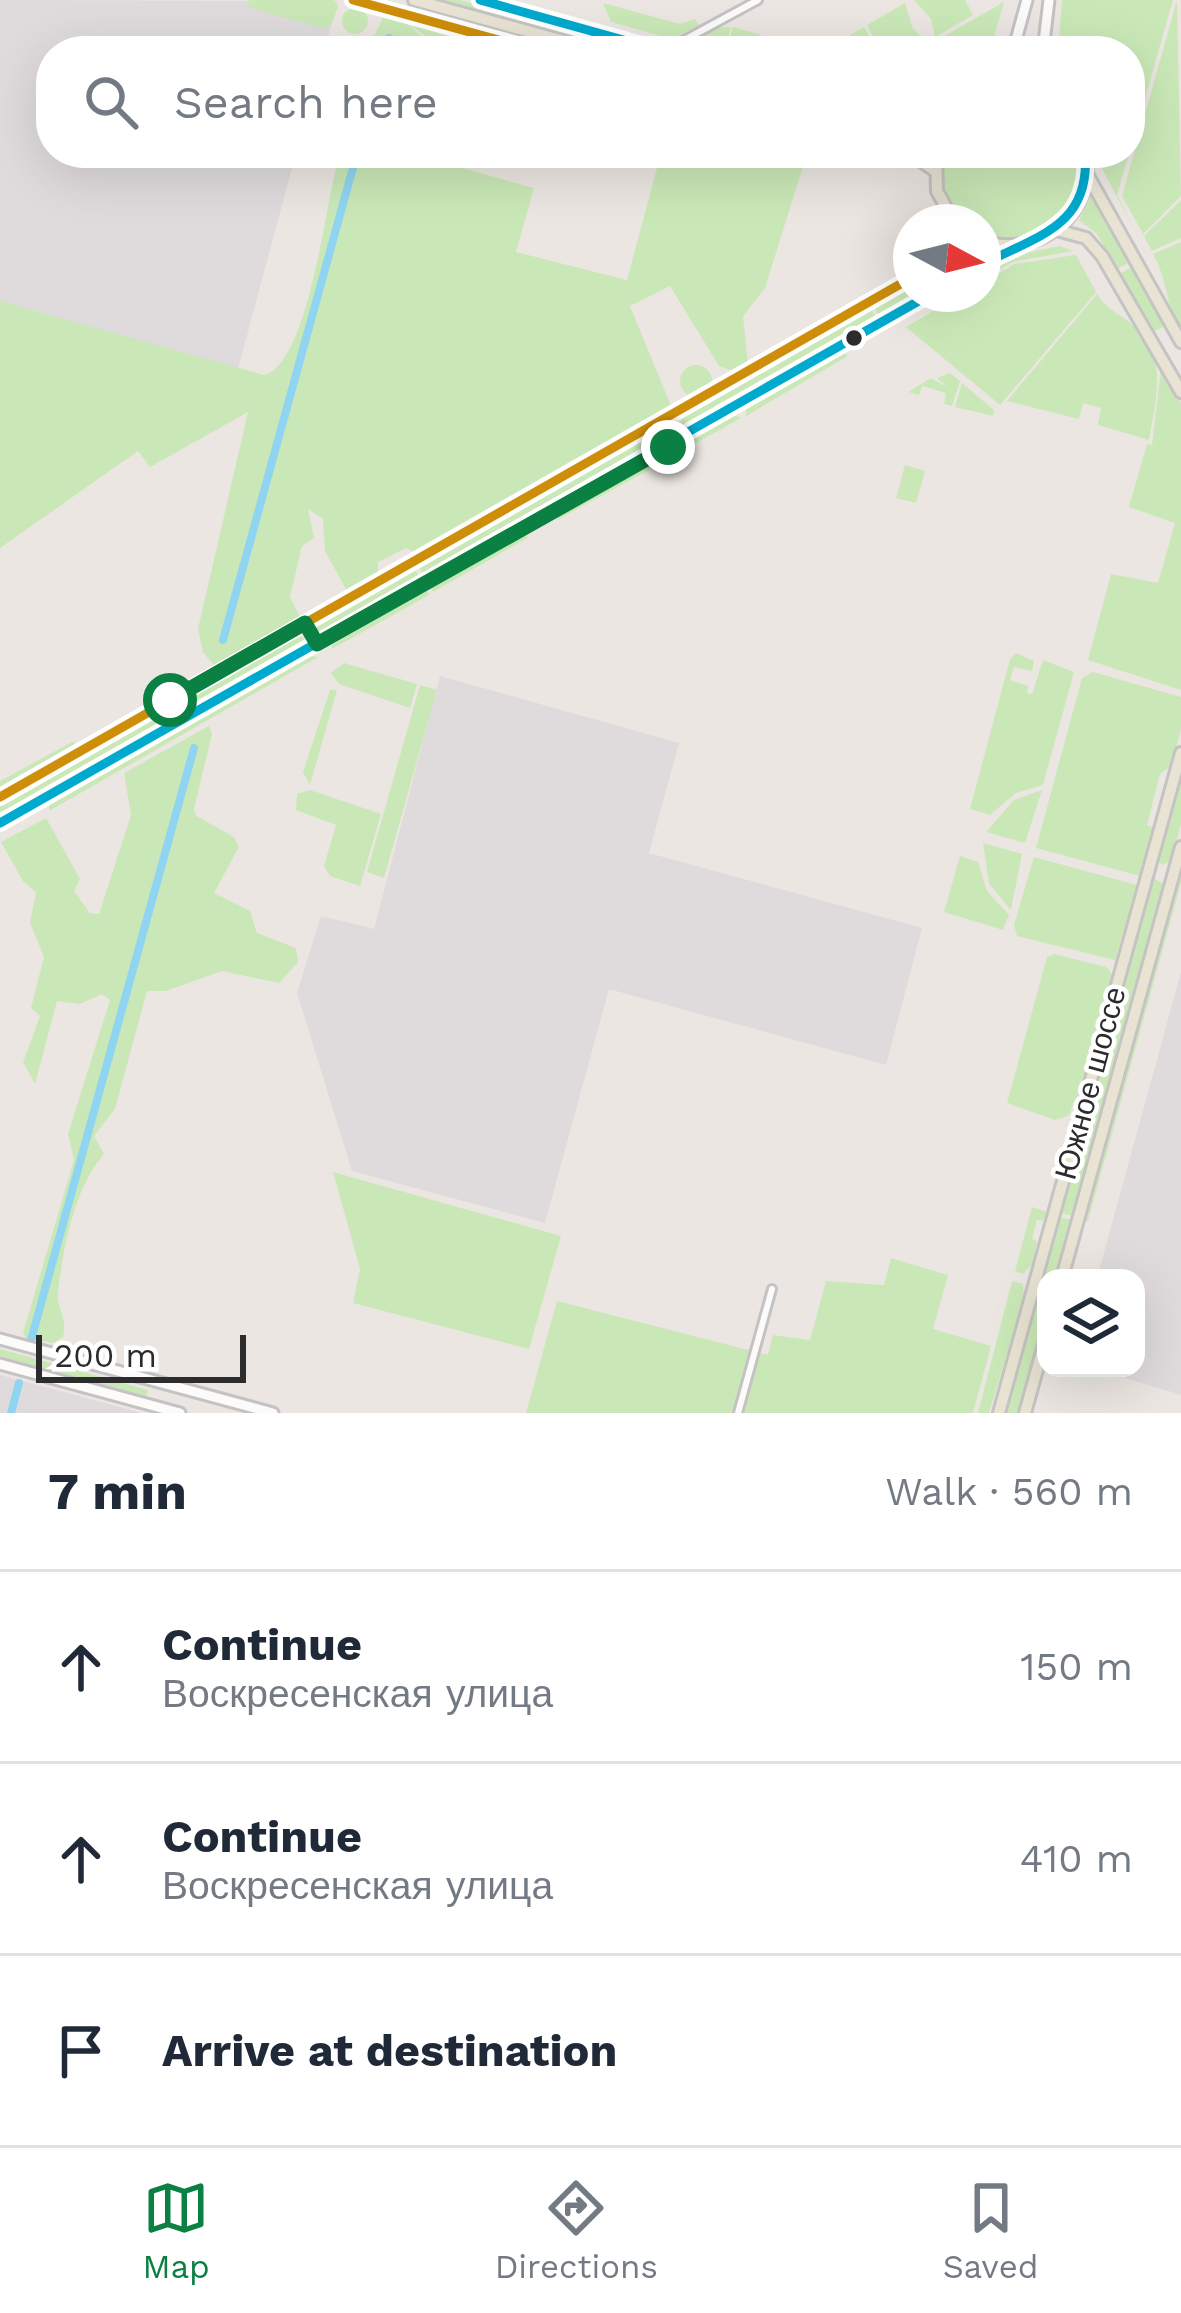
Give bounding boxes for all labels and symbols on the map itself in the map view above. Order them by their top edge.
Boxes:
north arrow [893,204,1001,312]
unlabelled marker [843,327,865,349]
route end [641,420,695,474]
route start [143,673,197,727]
street label: Южное шоссе [1047,983,1133,1183]
scale bar [36,1329,246,1382]

